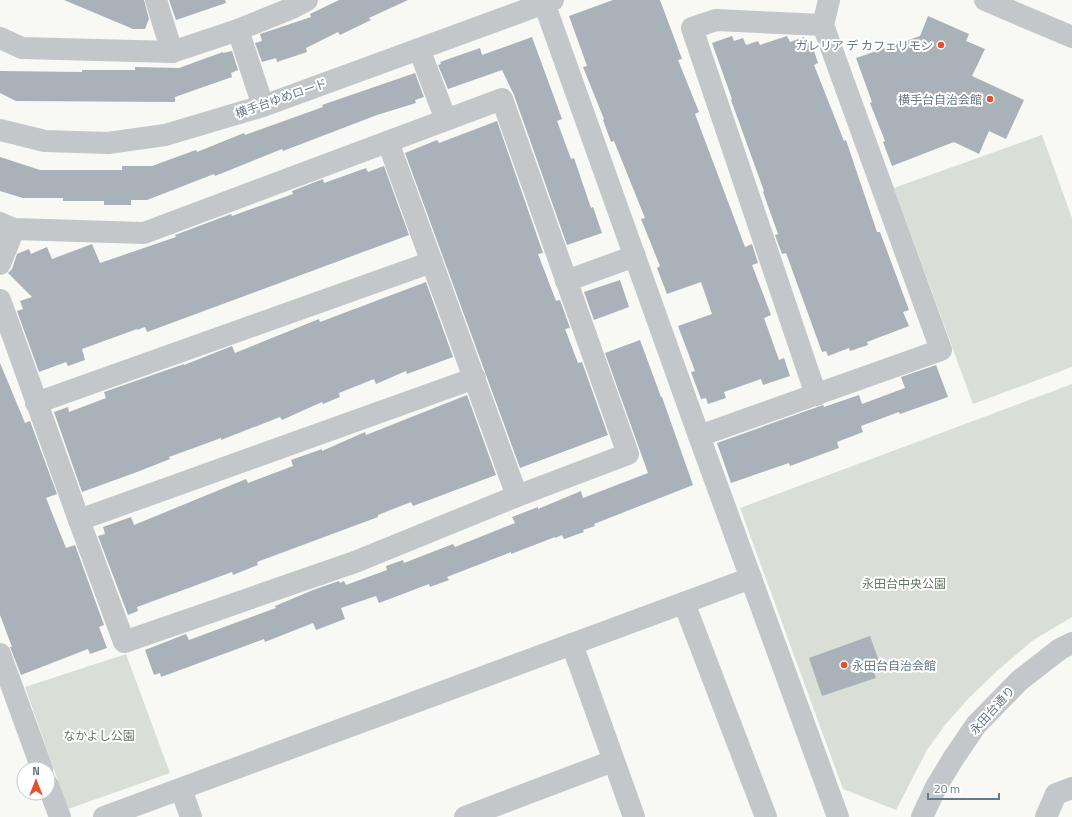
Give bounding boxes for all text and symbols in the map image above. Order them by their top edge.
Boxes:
place label: ガレリア デ カフェリモン [796,36,933,55]
marker: ガレリア デ カフェリモン [936,40,946,50]
street label: 横手台ゆめロード [233,73,329,123]
place label: 横手台自治会館 [898,90,982,109]
marker: 横手台自治会館 [985,94,995,104]
park label: 永田台中央公園 [862,574,946,593]
place label: 永田台自治会館 [852,656,936,675]
marker: 永田台自治会館 [839,660,849,670]
street label: 永田台通り [965,681,1019,739]
park label: なかよし公園 [63,726,135,745]
north arrow [16,761,56,801]
text: N [32,763,40,779]
scale bar [928,775,999,801]
text: 20 m [934,779,960,798]

